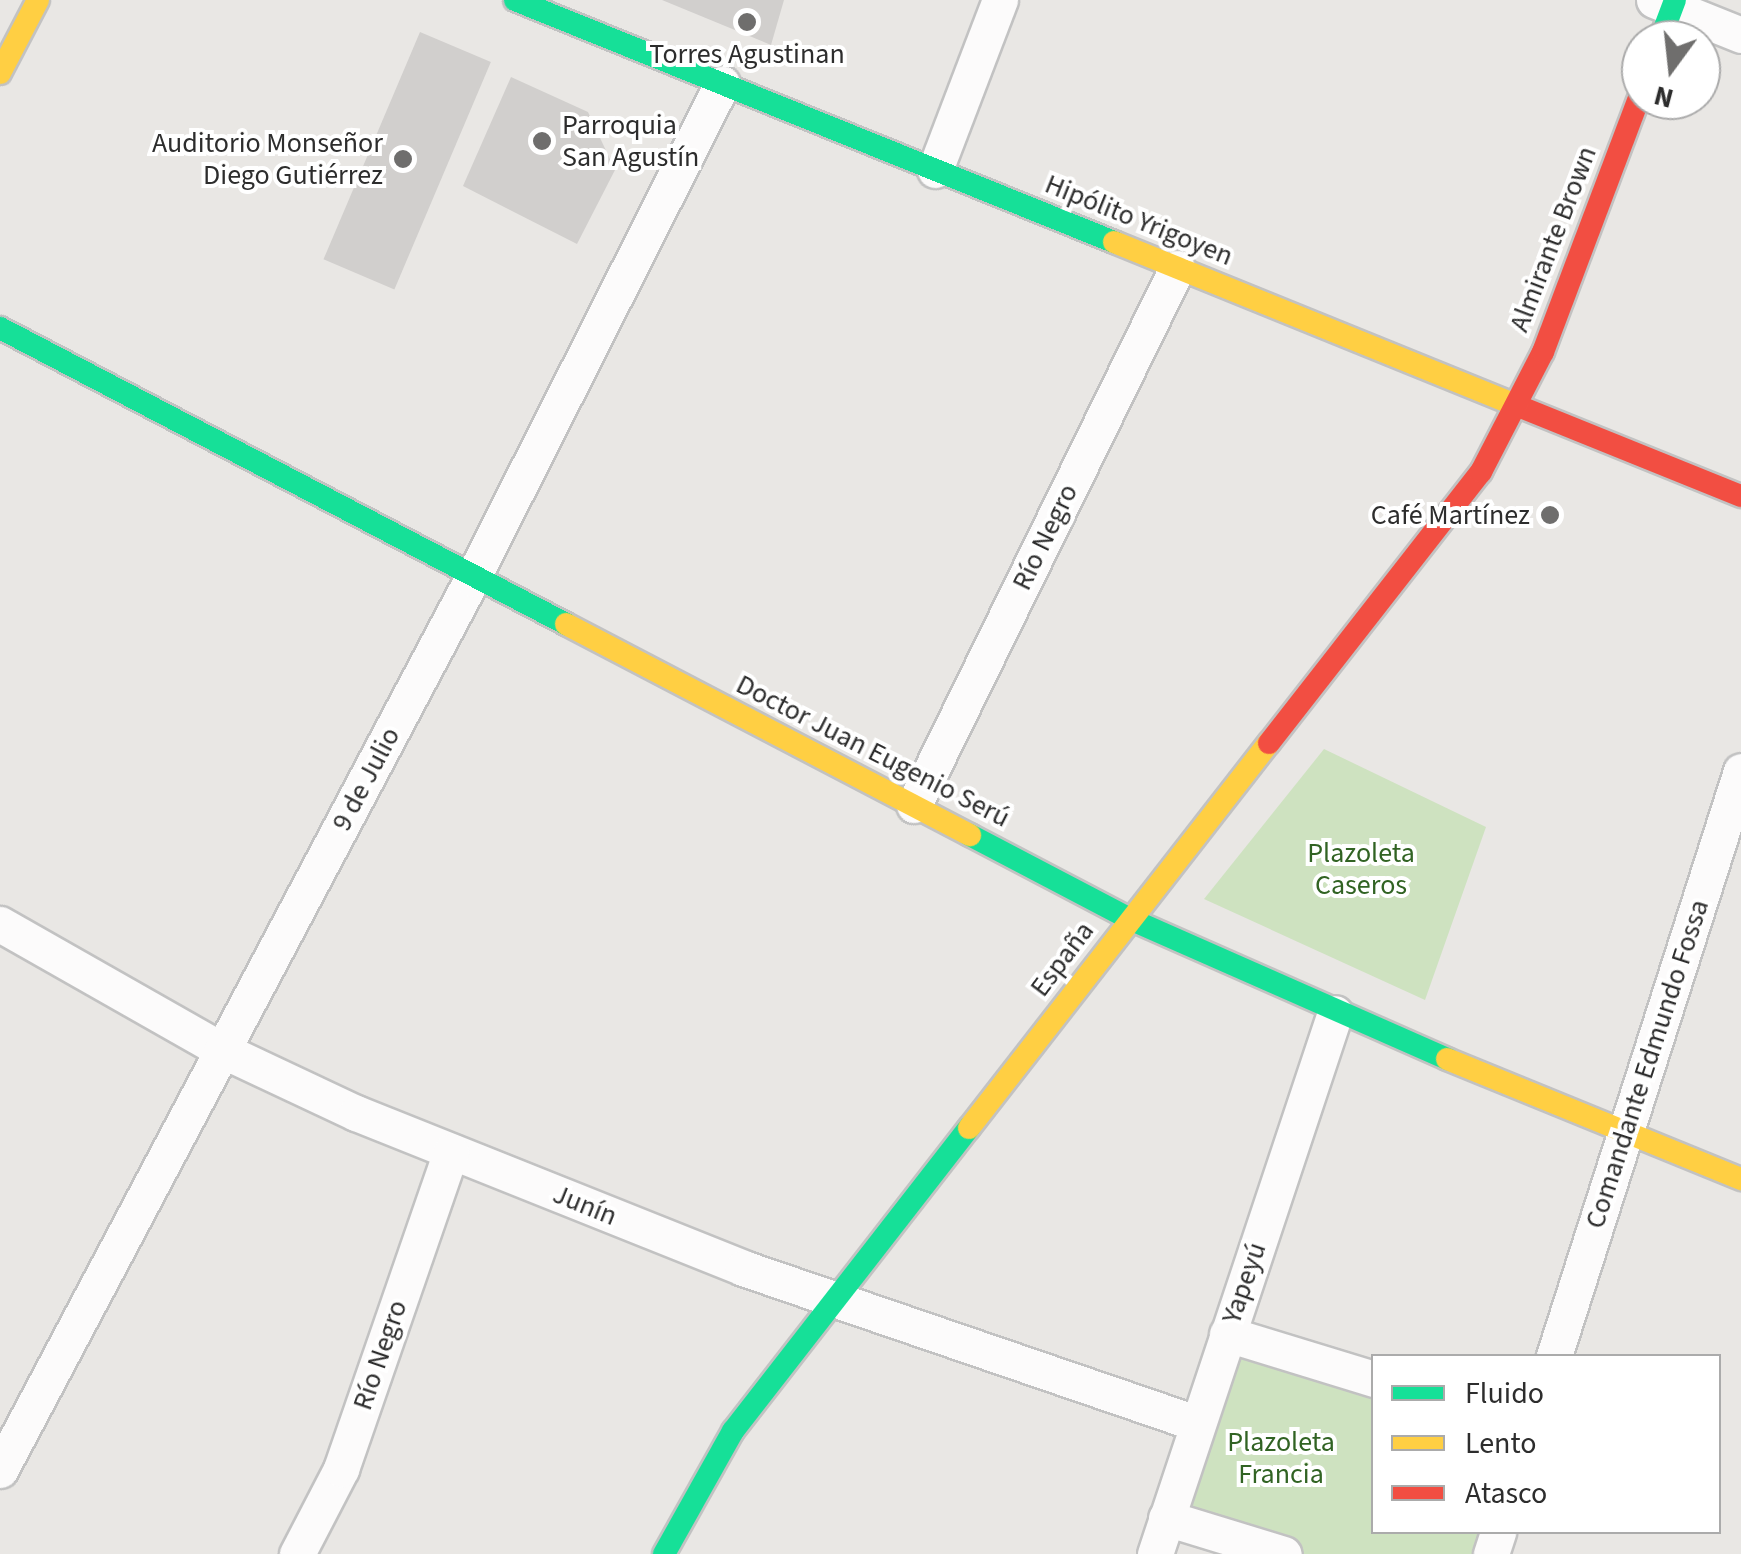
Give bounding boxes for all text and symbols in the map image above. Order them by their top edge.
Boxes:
marker: Torres Agustinan [736,11,758,33]
north arrow [1621,20,1721,120]
place label: Torres Agustinan [649,37,845,71]
text: N [1650,75,1678,119]
place label: Parroquia San Agustín [562,108,699,174]
place label: Auditorio Monseñor Diego Gutiérrez [152,126,383,192]
marker: Parroquia San Agustín [531,130,553,152]
street label: Almirante Brown [1502,142,1604,336]
marker: Auditorio Monseñor Diego Gutiérrez [392,148,414,170]
street label: Hipólito Yrigoyen [1040,167,1238,273]
street label: Río Negro [1005,478,1085,596]
place label: Café Martínez [1371,498,1530,532]
marker: Café Martínez [1539,504,1561,526]
street label: Doctor Juan Eugenio Serú [731,667,1015,835]
street label: 9 de Julio [325,721,407,837]
park label: Plazoleta Caseros [1307,836,1415,902]
street label: Comandante Edmundo Fossa [1578,895,1716,1233]
street label: España [1023,915,1101,1003]
street label: Junín [548,1177,622,1233]
street label: Yapeyú [1215,1238,1273,1328]
street label: Río Negro [346,1296,414,1414]
legend [1371,1354,1721,1534]
text: Fluido [1465,1372,1544,1415]
text: Lento [1465,1422,1537,1465]
park label: Plazoleta Francia [1227,1425,1335,1491]
text: Atasco [1465,1472,1547,1515]

